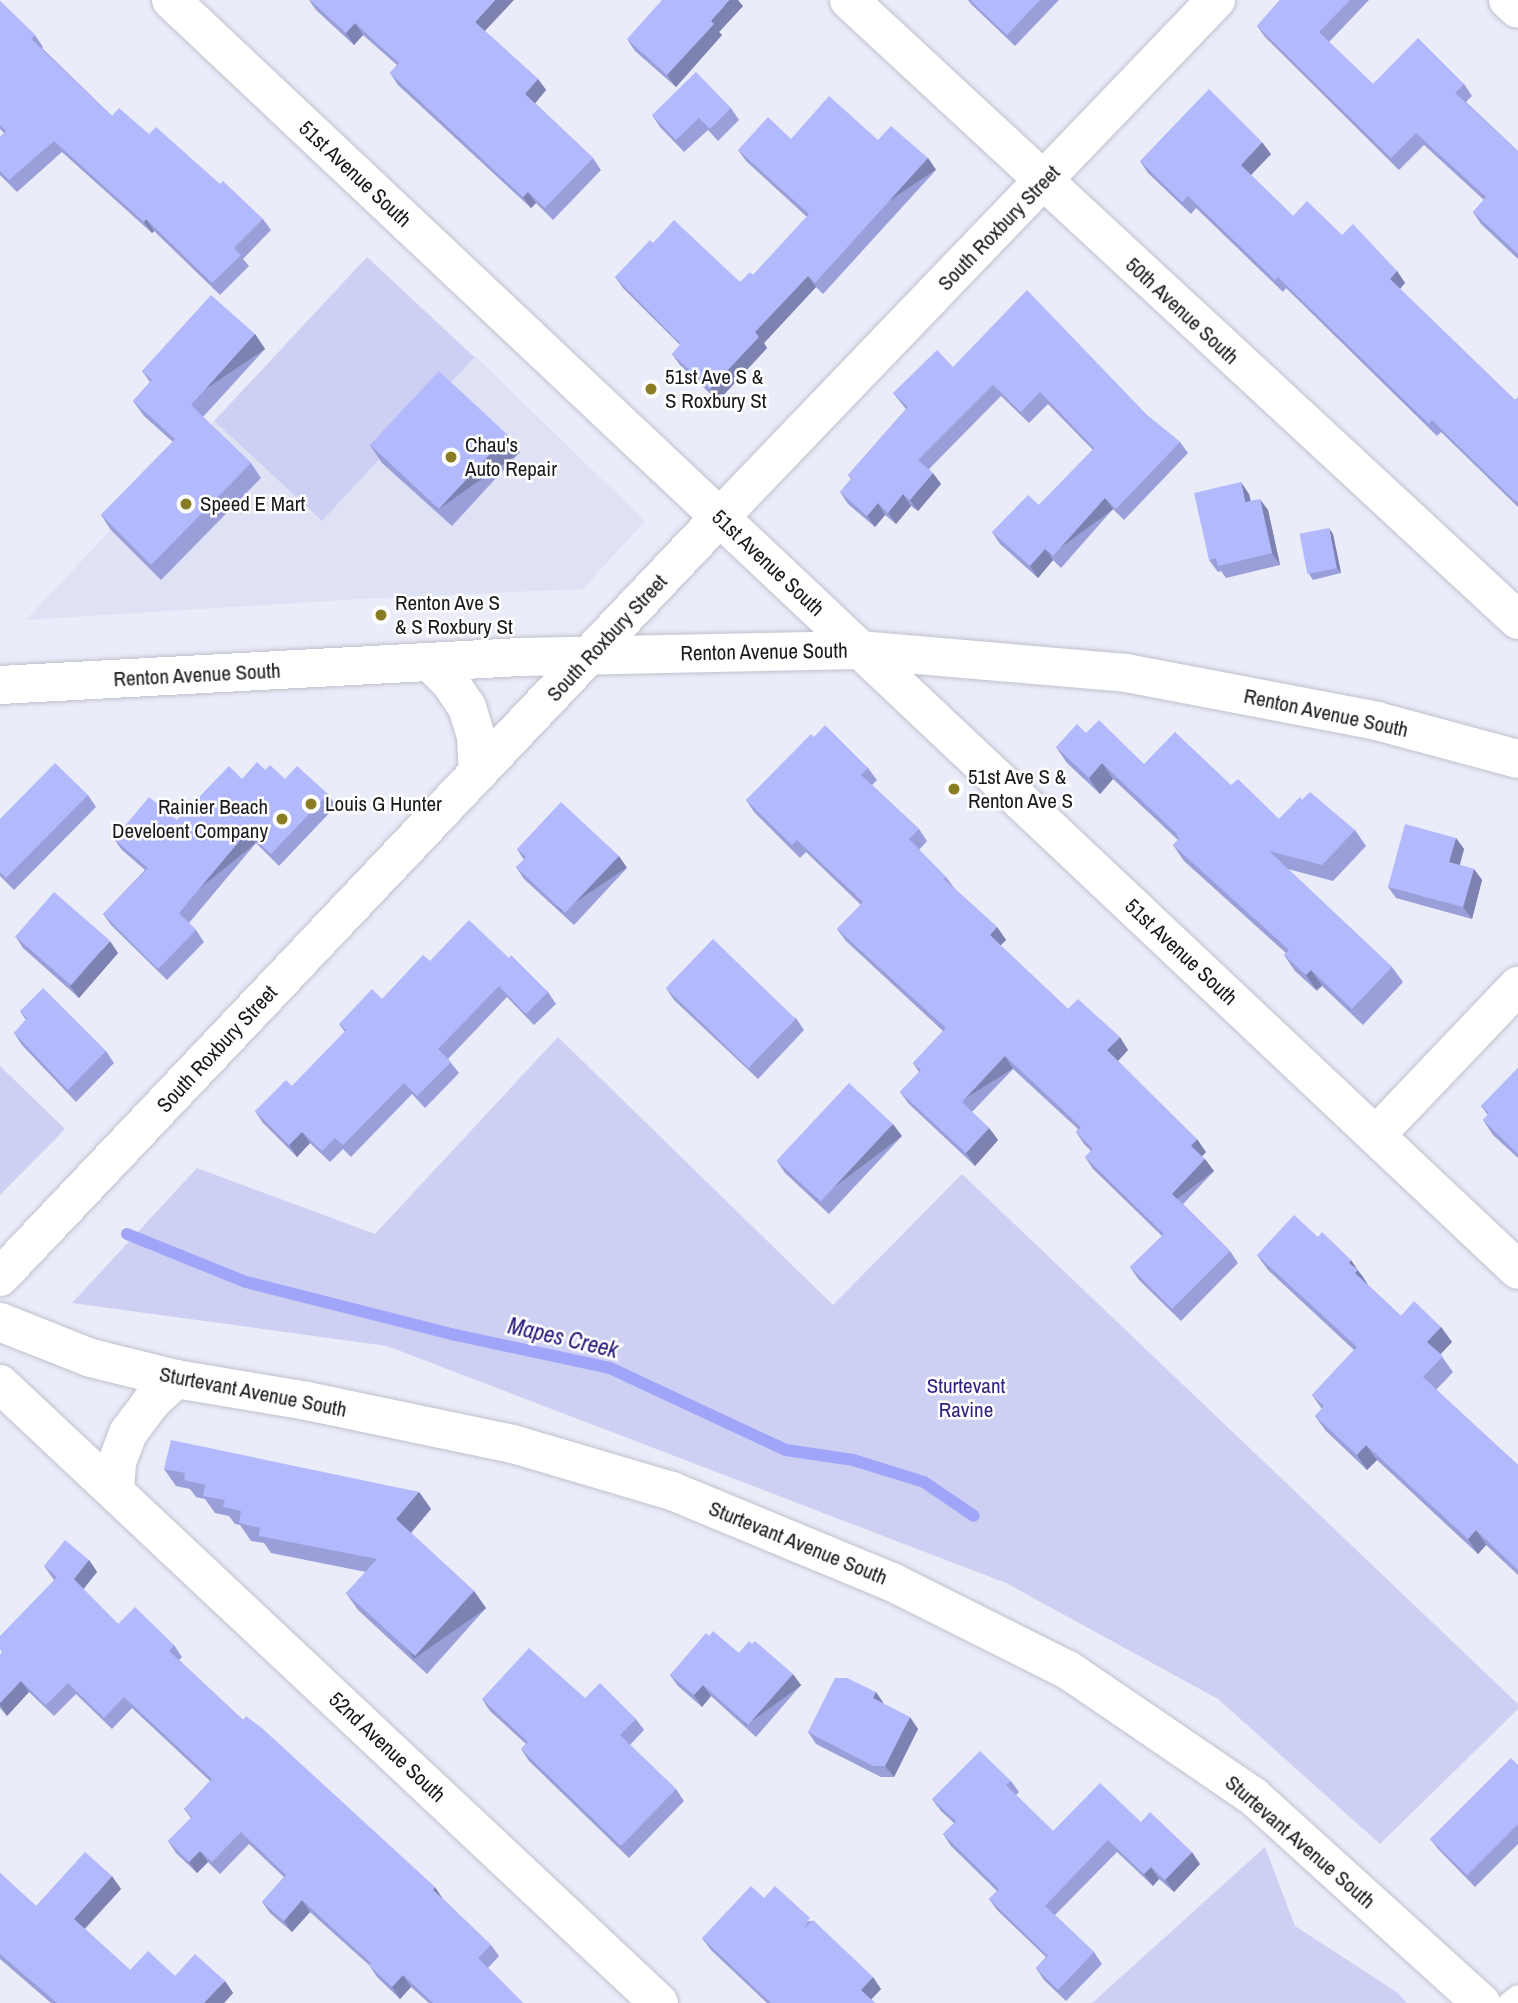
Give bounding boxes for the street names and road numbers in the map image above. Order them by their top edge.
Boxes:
street label: 51st Avenue South [293,115,417,233]
street label: South Roxbury Street [933,160,1065,296]
street label: 50th Avenue South [1120,252,1244,370]
street label: 51st Avenue South [706,504,830,622]
street label: South Roxbury Street [542,569,672,707]
street label: Renton Avenue South [680,638,848,666]
street label: Renton Avenue South [112,658,282,692]
street label: Renton Avenue South [1241,683,1411,743]
street label: 51st Avenue South [1119,893,1243,1011]
street label: South Roxbury Street [152,980,282,1118]
street label: Sturtevant Avenue South [157,1361,349,1423]
street label: Sturtevant Avenue South [705,1496,891,1590]
street label: 52nd Avenue South [323,1686,451,1808]
street label: Sturtevant Avenue South [1220,1770,1380,1914]

